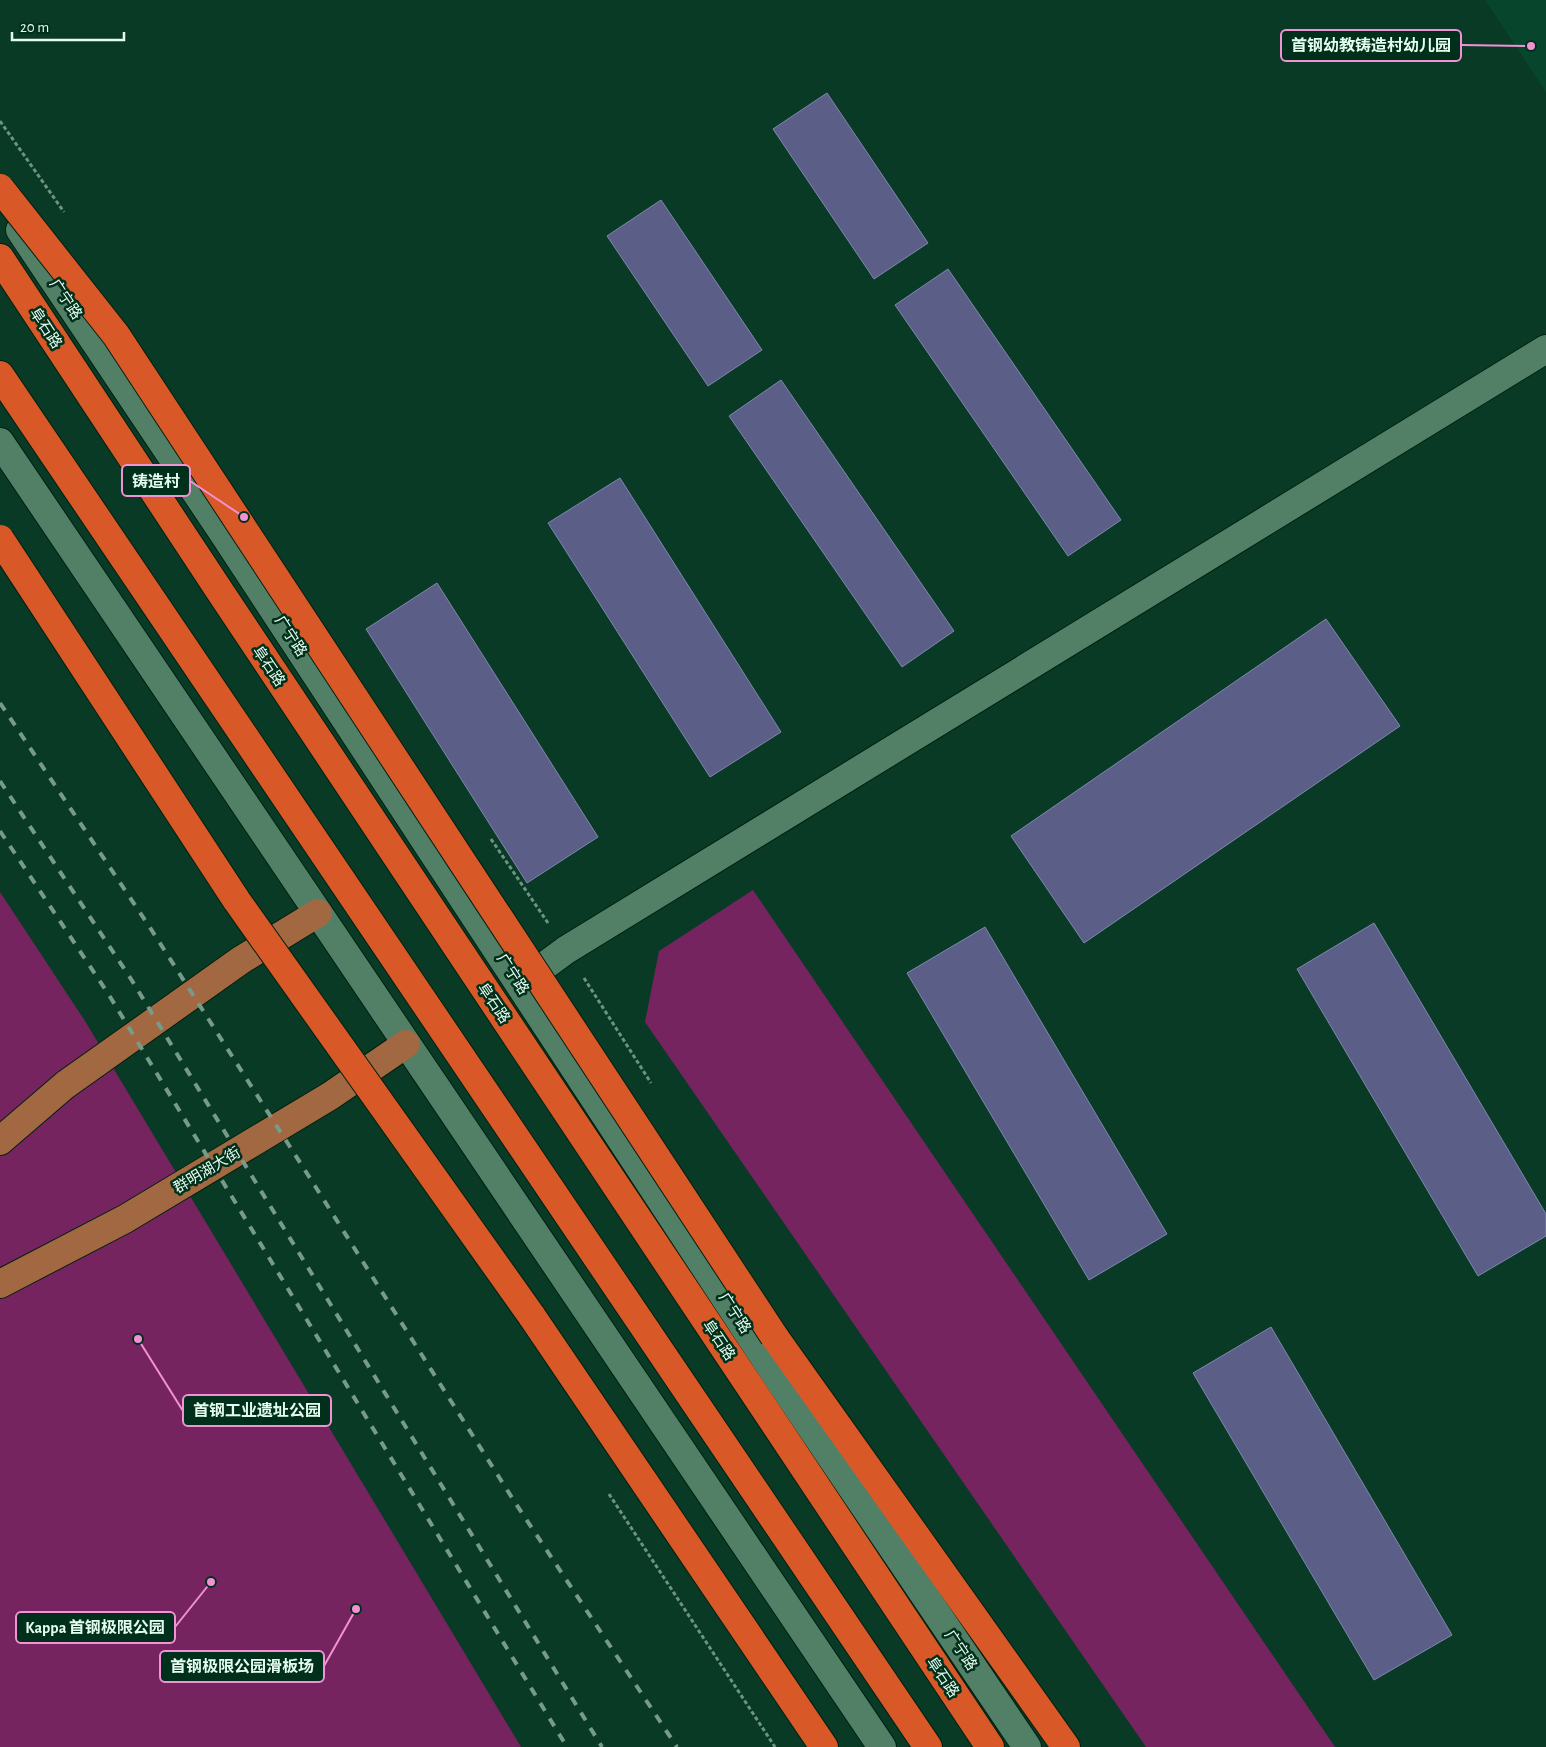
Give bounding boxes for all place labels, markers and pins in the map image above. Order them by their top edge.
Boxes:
callout: 首钢幼教铸造村幼儿园 [1281,30,1461,61]
callout: 铸造村 [122,465,190,496]
callout: 首钢工业遗址公园 [183,1395,331,1426]
callout: Kappa 首钢极限公园 [16,1612,175,1643]
callout: 首钢极限公园滑板场 [160,1651,324,1682]

